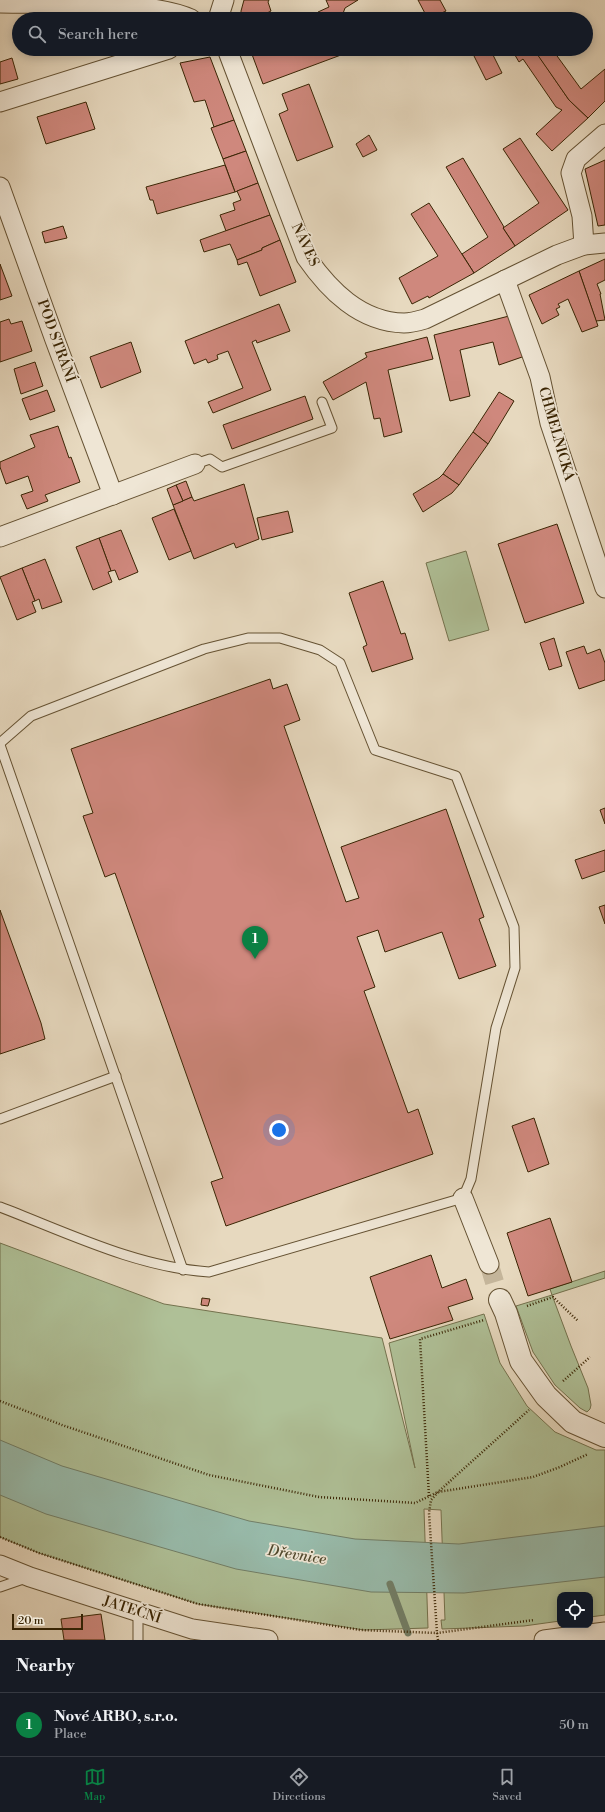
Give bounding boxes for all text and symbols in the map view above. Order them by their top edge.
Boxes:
search box [12,12,593,56]
icon: search [26,23,48,45]
text: Search here [58,25,138,44]
street label: NÁVES [287,219,325,270]
street label: POD STRÁNÍ [33,296,81,386]
street label: CHMELNICKÁ [534,384,580,484]
pin: 1 [242,926,268,959]
your location [269,1120,289,1140]
water label: Dřevnice [265,1541,328,1569]
street label: JATEČNÍ [100,1590,165,1628]
map controls [557,1592,593,1628]
button: locate [557,1592,593,1628]
scale bar [12,1612,83,1631]
text: 20 m [18,1614,43,1628]
text: Nearby [16,1655,75,1677]
text: Nové ARBO, s.r.o. [54,1707,178,1726]
text: 1 [26,1717,32,1733]
text: 50 m [559,1717,589,1733]
text: Place [54,1726,86,1742]
tab: Map [84,1766,106,1804]
tab: Directions [273,1766,326,1804]
tab: Saved [493,1766,521,1804]

